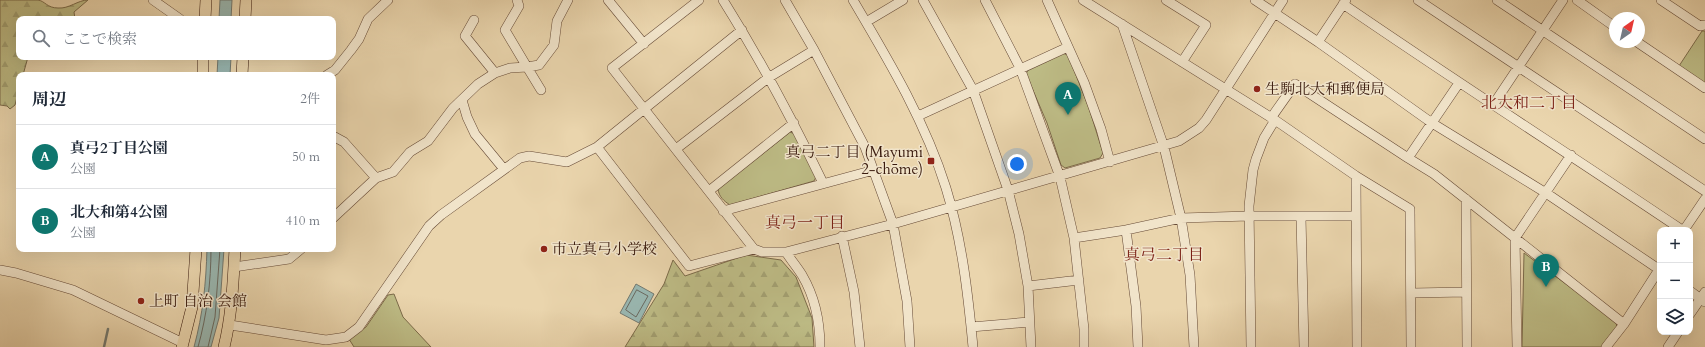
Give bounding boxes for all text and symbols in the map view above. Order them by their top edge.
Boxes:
north arrow [1609,12,1645,48]
search box [16,16,336,60]
icon: search [30,27,52,49]
text: ここで検索 [62,29,137,49]
place label: 生駒北大和郵便局 [1265,79,1385,99]
pin: A [1055,82,1081,115]
marker: 生駒北大和郵便局 [1252,84,1262,94]
text: 周辺 [32,88,66,111]
text: 2件 [300,90,320,108]
district label: 北大和二丁目 [1481,92,1577,114]
text: 真弓2丁目公園 [70,138,168,158]
place label: 真弓二丁目 (Mayumi 2-chōme) [786,142,923,179]
text: A [40,148,50,166]
text: 50 m [292,148,320,166]
your location [1007,154,1027,174]
marker: 真弓二丁目 (Mayumi 2-chōme) [926,156,936,166]
text: 公園 [70,160,96,178]
text: 北大和第4公園 [70,202,168,222]
text: B [40,212,50,230]
text: 410 m [286,212,320,230]
district label: 真弓一丁目 [765,212,845,234]
text: 公園 [70,224,96,242]
map controls [1657,227,1693,335]
button: + [1657,227,1693,263]
place label: 市立真弓小学校 [552,239,657,259]
marker: 市立真弓小学校 [539,244,549,254]
district label: 真弓二丁目 [1124,244,1204,266]
pin: B [1533,254,1559,287]
button: − [1657,263,1693,299]
place label: 上町 自治 会館 [149,291,247,311]
marker: 上町 自治 会館 [136,296,146,306]
button: layers [1657,299,1693,335]

